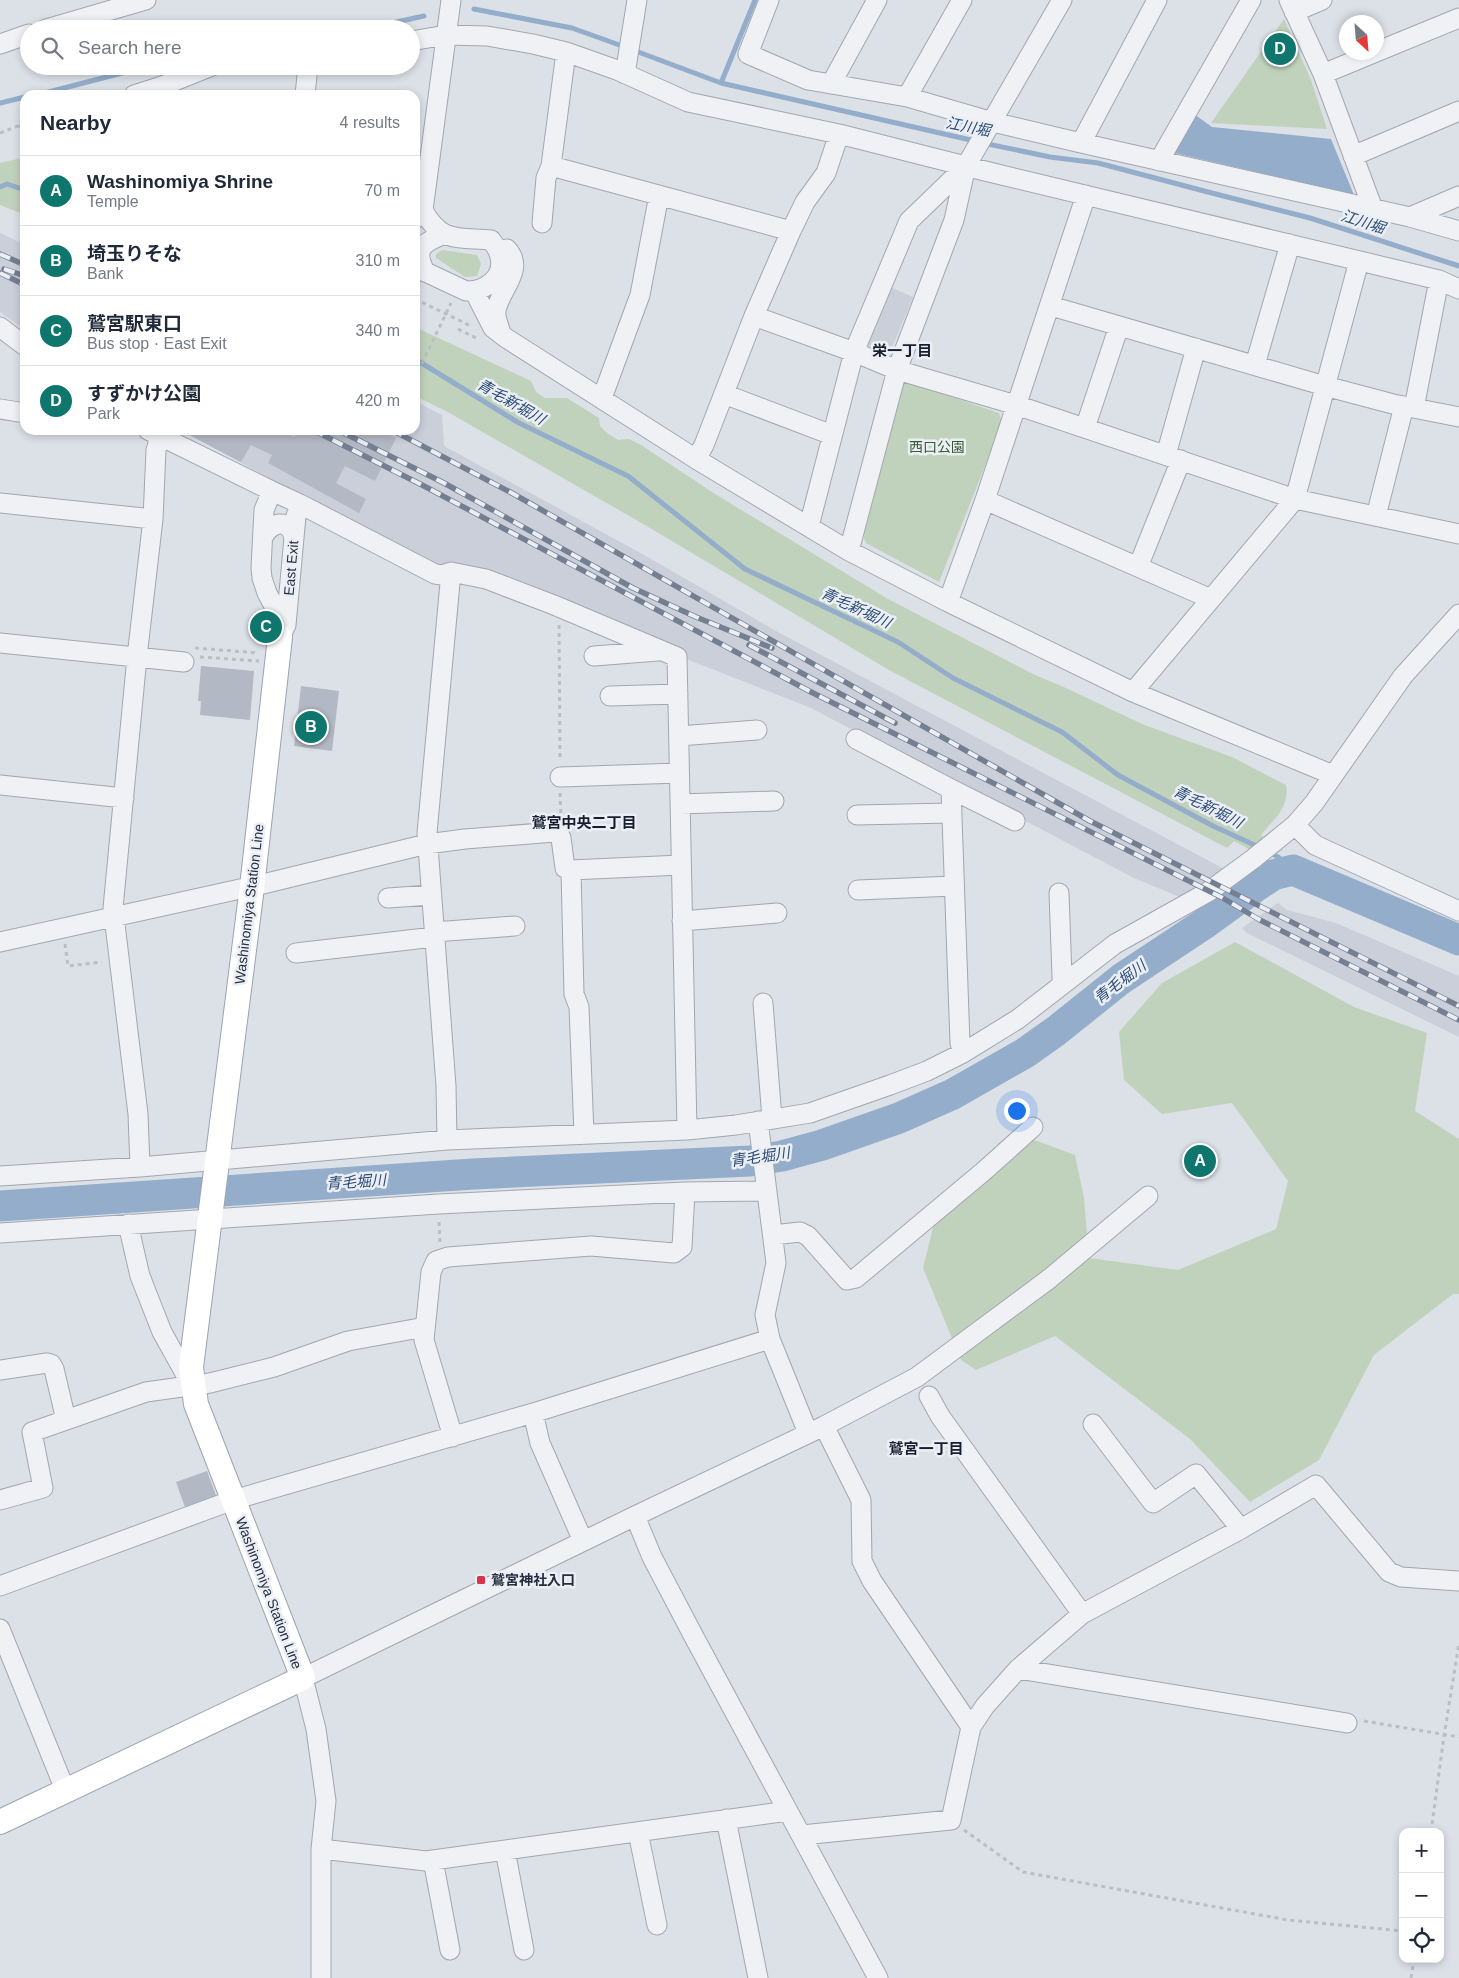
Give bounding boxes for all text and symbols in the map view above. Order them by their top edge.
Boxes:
north arrow [1339,15,1384,60]
search box [20,20,420,75]
pin: D [1264,30,1296,68]
icon: search [38,34,66,62]
text: Search here [78,37,182,58]
text: Nearby [40,111,111,134]
text: 4 results [340,114,400,131]
water label: 江川堀 [944,114,994,140]
text: Washinomiya Shrine [87,171,273,192]
text: A [50,182,62,199]
text: 70 m [364,182,400,199]
text: Temple [87,193,139,210]
water label: 江川堀 [1339,206,1389,237]
text: 埼玉りそな [87,243,182,264]
text: B [50,252,62,269]
text: 310 m [356,252,400,269]
text: Bank [87,265,123,282]
text: 鷲宮駅東口 [87,313,182,334]
text: C [50,322,62,339]
text: 340 m [356,322,400,339]
text: Bus stop · East Exit [87,335,227,352]
district label: 栄一丁目 [872,342,932,359]
water label: 青毛新堀川 [475,375,550,429]
text: すずかけ公園 [87,383,201,404]
text: D [50,392,62,409]
text: 420 m [356,392,400,409]
text: Park [87,405,120,422]
park label: 西口公園 [909,439,965,455]
street label: East Exit [281,540,301,596]
water label: 青毛新堀川 [819,584,896,632]
pin: C [250,608,282,646]
pin: B [295,708,327,746]
water label: 青毛新堀川 [1171,782,1247,832]
district label: 鷲宮中央二丁目 [531,814,637,831]
street label: Washinomiya Station Line [231,823,267,985]
water label: 青毛堀川 [1091,956,1150,1006]
your location [1004,1098,1030,1124]
pin: A [1184,1142,1216,1180]
water label: 青毛堀川 [729,1144,793,1169]
water label: 青毛堀川 [325,1171,388,1192]
district label: 鷲宮一丁目 [888,1440,964,1457]
street label: Washinomiya Station Line [233,1515,305,1671]
place label: 鷲宮神社入口 [491,1572,575,1588]
marker: 鷲宮神社入口 [475,1574,487,1586]
map controls [1399,1828,1444,1963]
button: + [1399,1828,1444,1873]
button: − [1399,1873,1444,1918]
button: locate [1399,1918,1444,1963]

